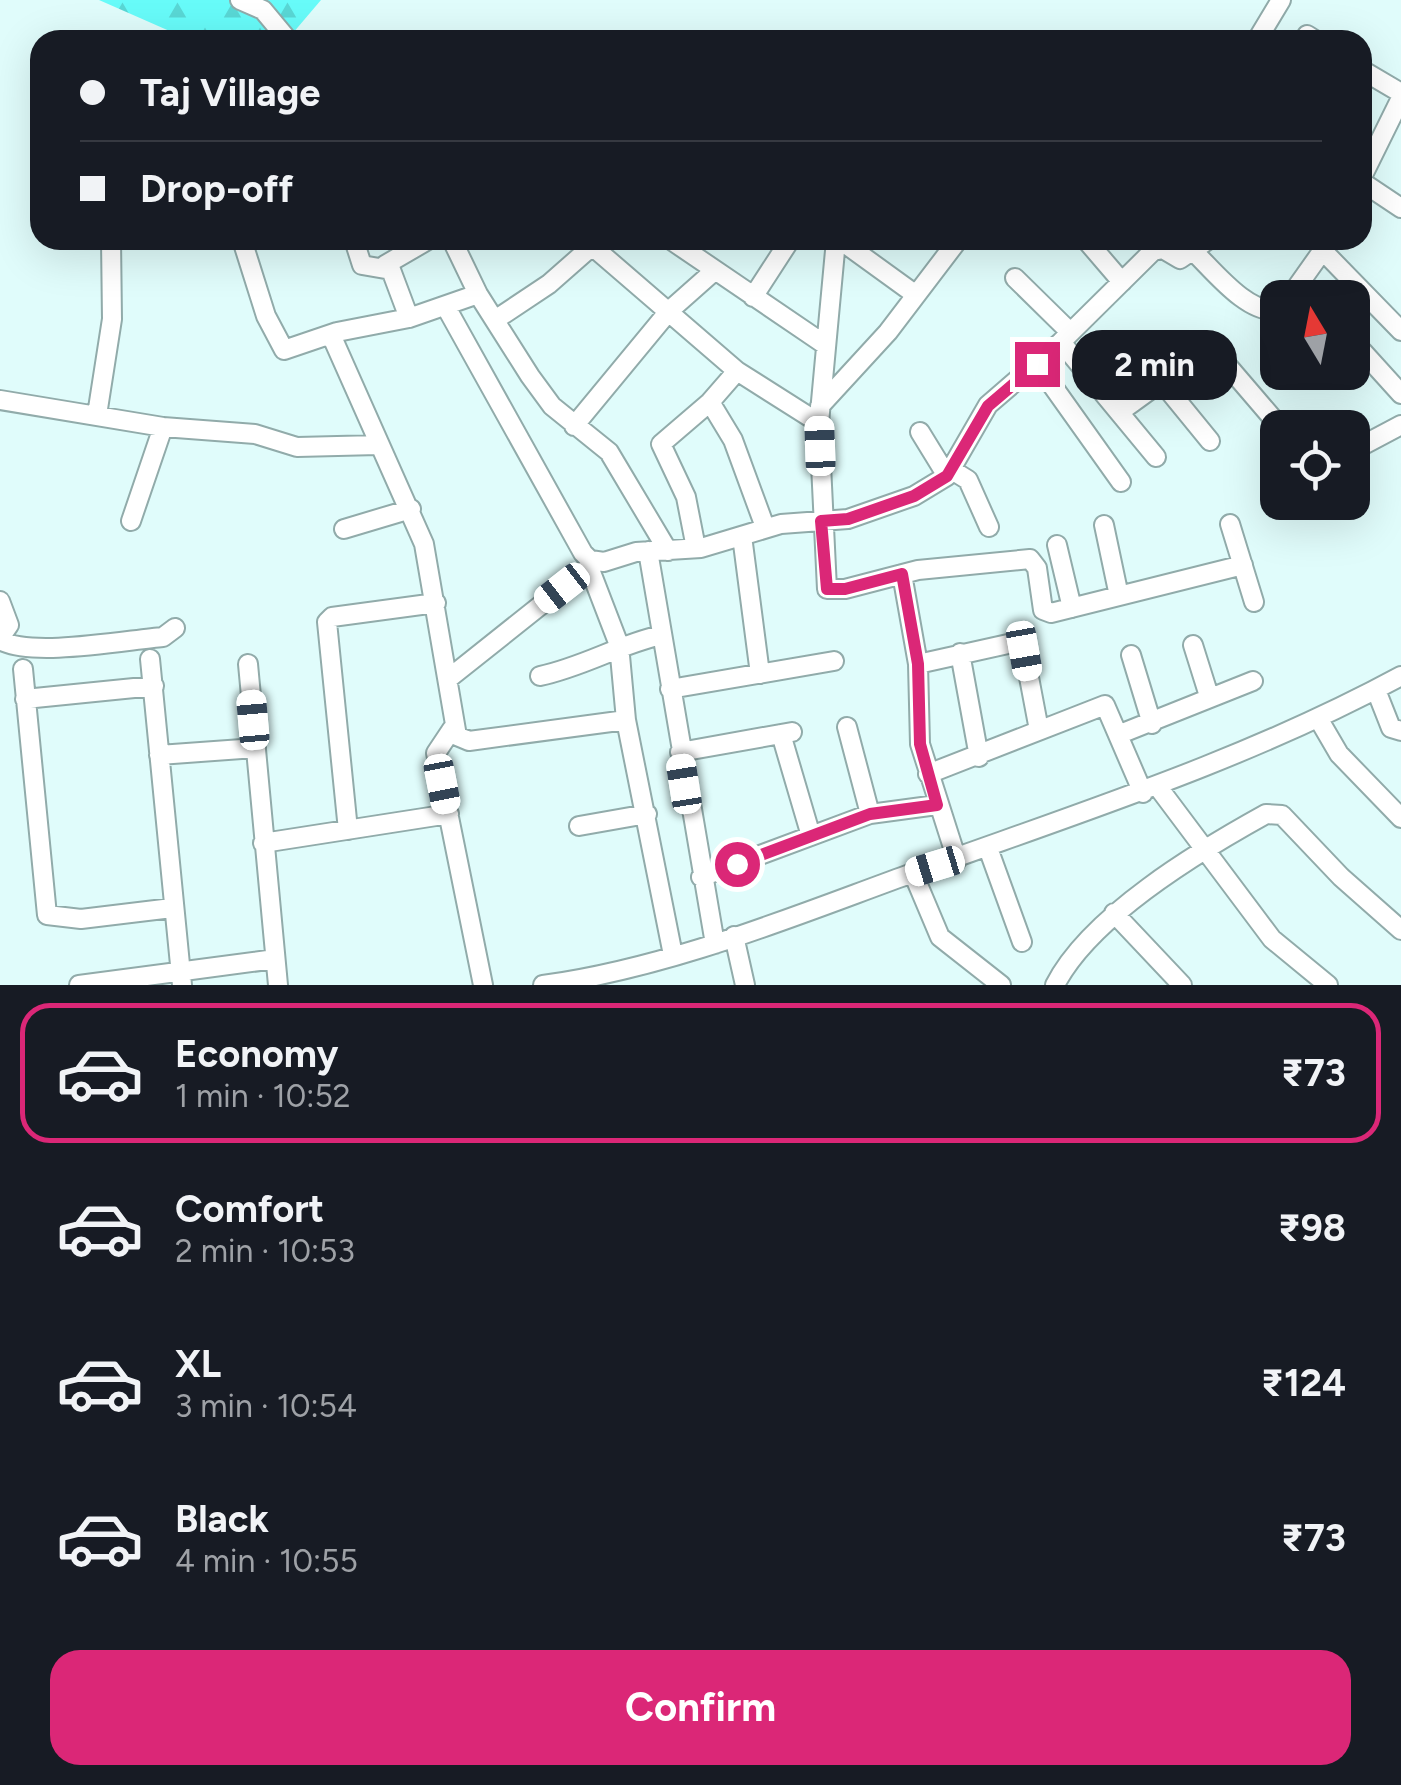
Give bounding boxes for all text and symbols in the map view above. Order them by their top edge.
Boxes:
text: Taj Village [140,70,320,116]
text: Drop-off [140,166,293,212]
north arrow [1260,280,1370,390]
map controls [1260,280,1370,520]
callout: 2 min [1072,329,1237,399]
route end [1015,342,1060,387]
text: 2 min [1114,346,1195,384]
button: locate [1260,410,1370,520]
car [804,415,836,477]
car [529,558,595,618]
car [1004,619,1044,683]
car [235,689,271,751]
car [422,752,462,816]
car [664,752,704,816]
route start [715,842,760,887]
car [902,843,968,889]
icon: car [55,1028,145,1118]
text: Economy [175,1031,338,1077]
text: ₹73 [1281,1050,1346,1096]
text: 1 min · 10:52 [175,1077,351,1115]
icon: car [55,1183,145,1273]
text: Comfort [175,1186,324,1232]
text: ₹98 [1278,1205,1346,1251]
text: 2 min · 10:53 [175,1232,355,1270]
icon: car [55,1338,145,1428]
text: XL [175,1341,221,1387]
text: ₹124 [1261,1360,1346,1406]
text: 3 min · 10:54 [175,1387,357,1425]
icon: car [55,1493,145,1583]
text: Black [175,1496,269,1542]
text: ₹73 [1281,1515,1346,1561]
text: 4 min · 10:55 [175,1542,358,1580]
button: Confirm [50,1650,1351,1765]

